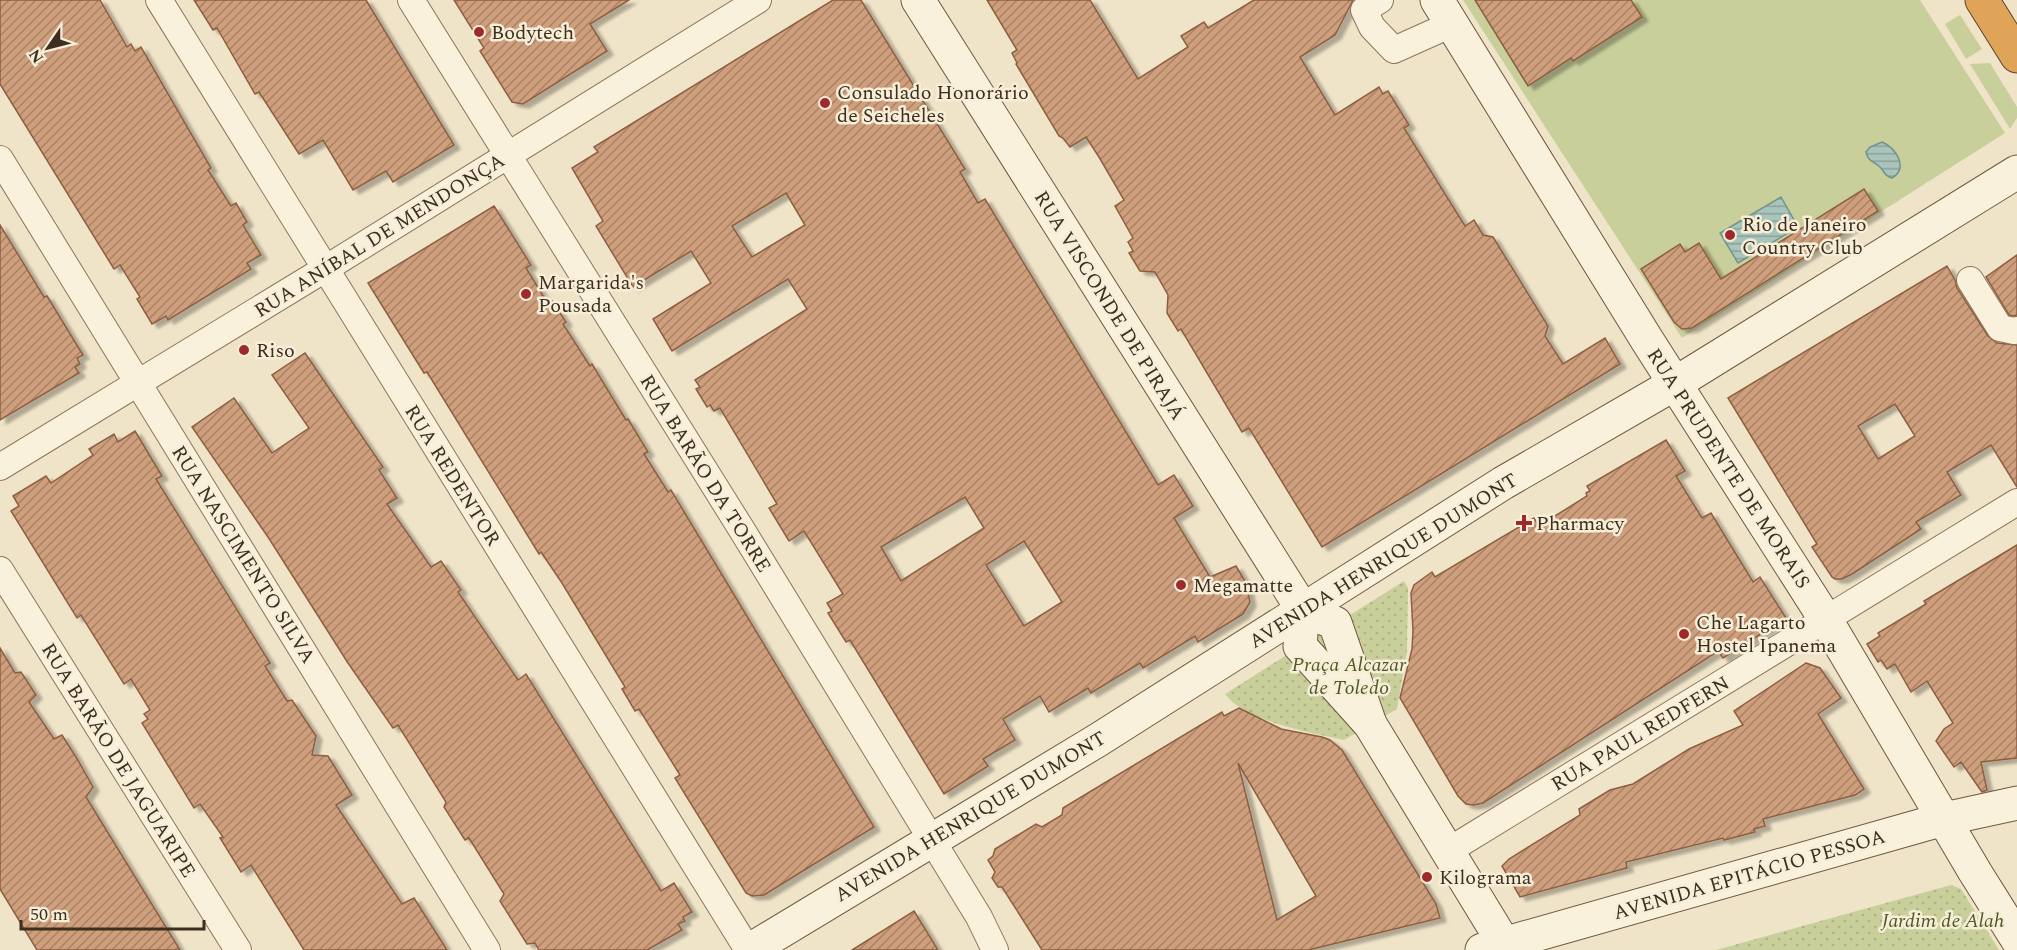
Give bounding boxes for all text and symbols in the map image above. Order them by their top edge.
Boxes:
north arrow [18,18,78,78]
place label: Bodytech [491,18,574,48]
marker: Bodytech [472,25,486,39]
text: N [23,44,50,68]
place label: Consulado Honorário de Seicheles [837,78,1029,131]
marker: Consulado Honorário de Seicheles [818,96,832,110]
street label: RUA ANÍBAL DE MENDONÇA [248,146,511,326]
street label: RUA VISCONDE DE PIRAJÁ [1026,185,1192,426]
place label: Rio de Janeiro Country Club [1742,210,1866,263]
marker: Rio de Janeiro Country Club [1723,228,1737,242]
place label: Margarida's Pousada [538,268,644,321]
marker: Margarida's Pousada [519,287,533,301]
place label: Riso [256,336,295,366]
street label: RUA PRUDENTE DE MORAIS [1639,342,1817,595]
marker: Riso [237,343,251,357]
street label: RUA BARÃO DA TORRE [632,369,778,578]
street label: RUA REDENTOR [397,399,508,553]
street label: RUA NASCIMENTO SILVA [164,440,323,670]
street label: AVENIDA HENRIQUE DUMONT [1243,465,1524,656]
place label: Pharmacy [1536,509,1625,539]
marker: Pharmacy [1517,516,1531,530]
place label: Megamatte [1193,571,1293,601]
marker: Megamatte [1174,578,1188,592]
place label: Che Lagarto Hostel Ipanema [1696,608,1837,661]
marker: Che Lagarto Hostel Ipanema [1677,627,1691,641]
street label: RUA BARÃO DE JAGUARIPE [33,637,203,884]
park label: Praça Alcazar de Toledo [1292,650,1407,703]
street label: RUA PAUL REDFERN [1545,669,1736,799]
street label: AVENIDA HENRIQUE DUMONT [829,724,1112,910]
street label: AVENIDA EPITÁCIO PESSOA [1610,822,1889,928]
place label: Kilograma [1439,863,1532,893]
marker: Kilograma [1420,870,1434,884]
scale bar [21,893,204,931]
text: 50 m [30,901,68,928]
park label: Jardim de Alah [1880,906,2004,936]

